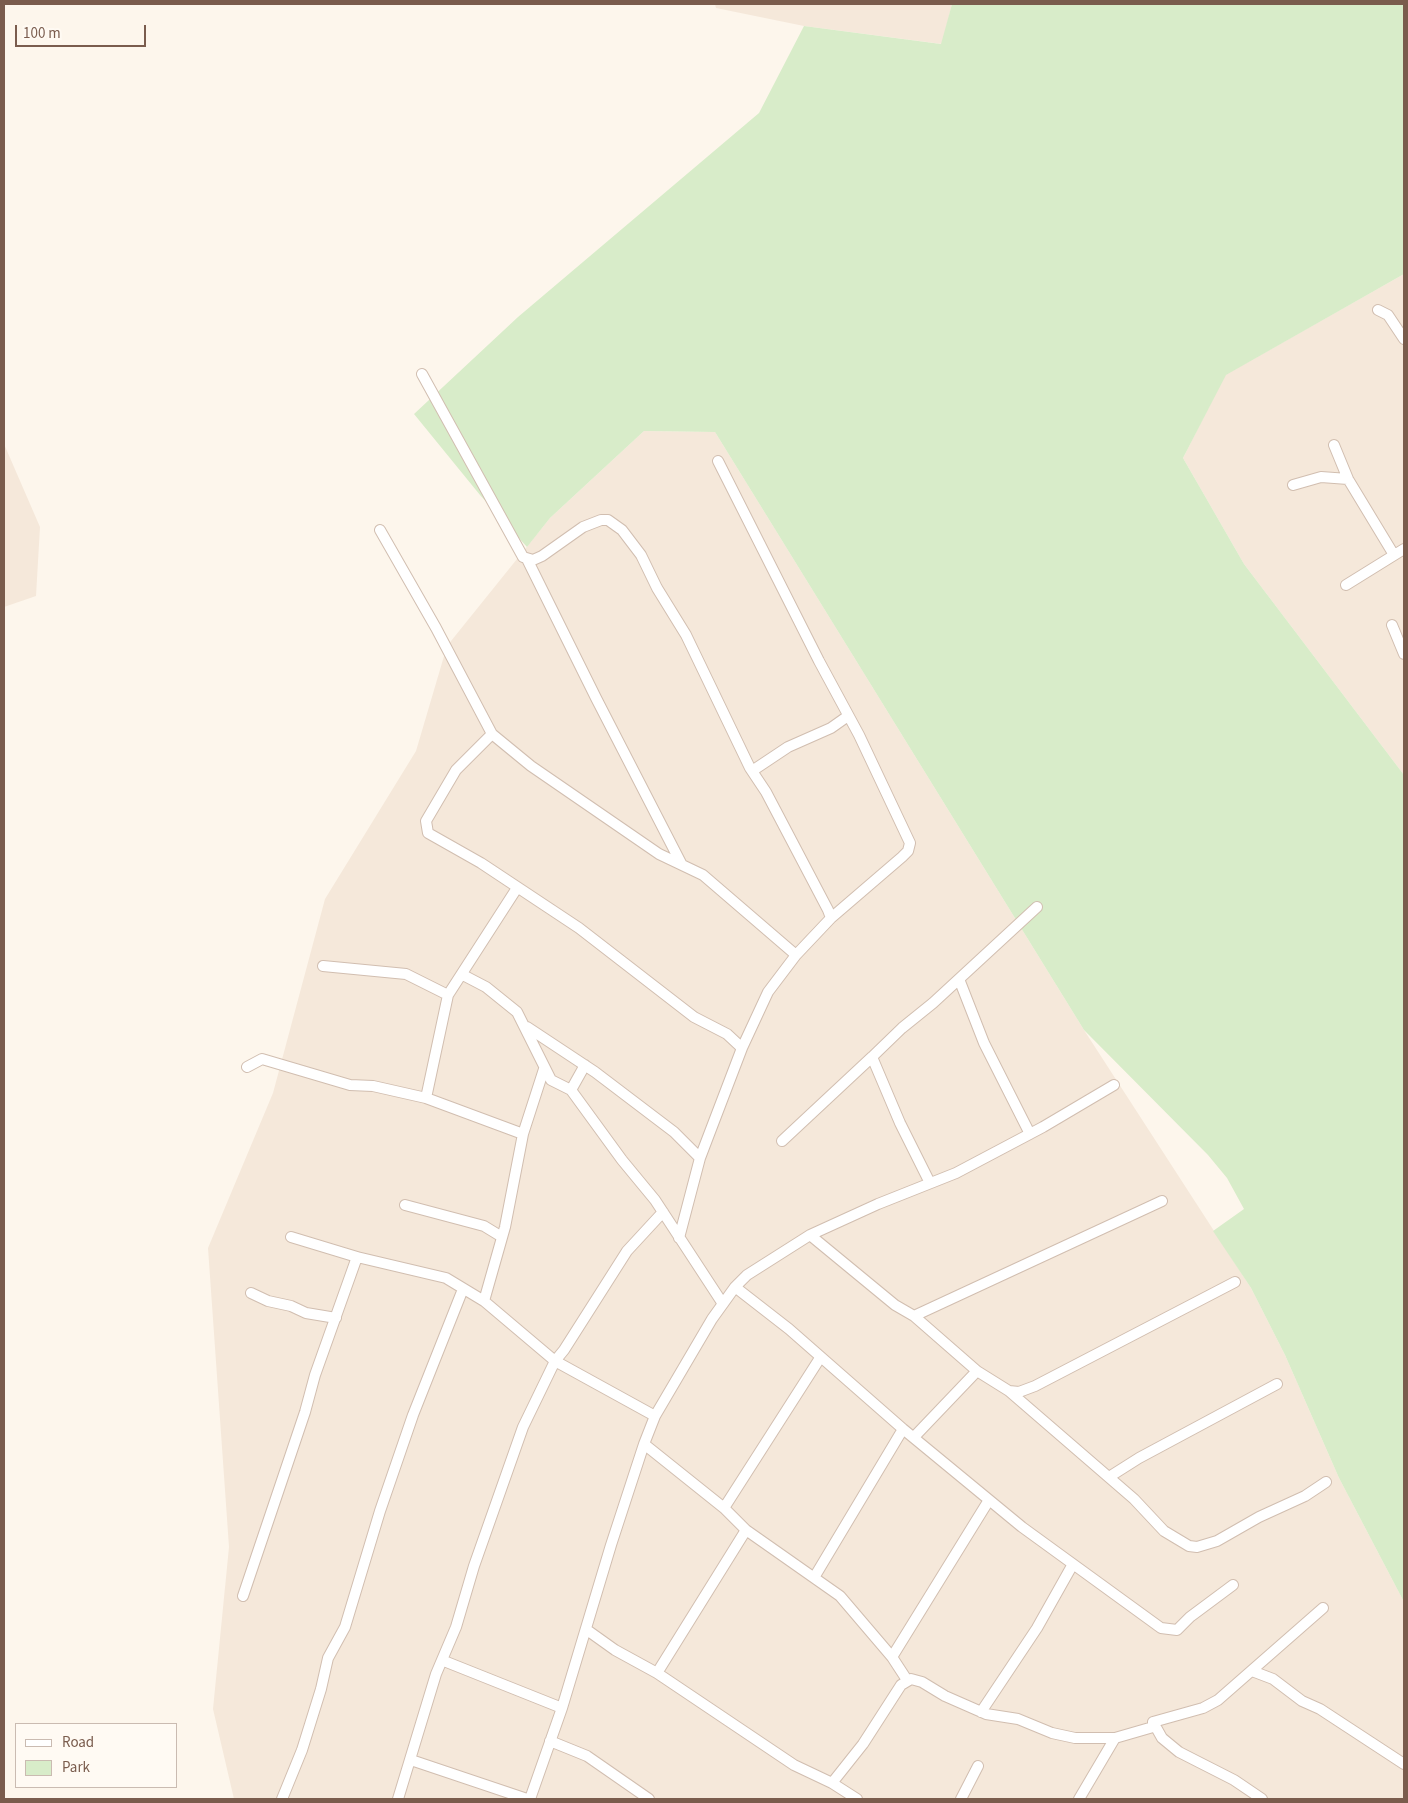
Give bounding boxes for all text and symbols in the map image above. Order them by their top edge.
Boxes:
scale bar [18,15,149,47]
text: 100 m [23,23,61,44]
legend [15,1723,178,1788]
text: Road [62,1732,94,1753]
text: Park [62,1757,90,1778]

